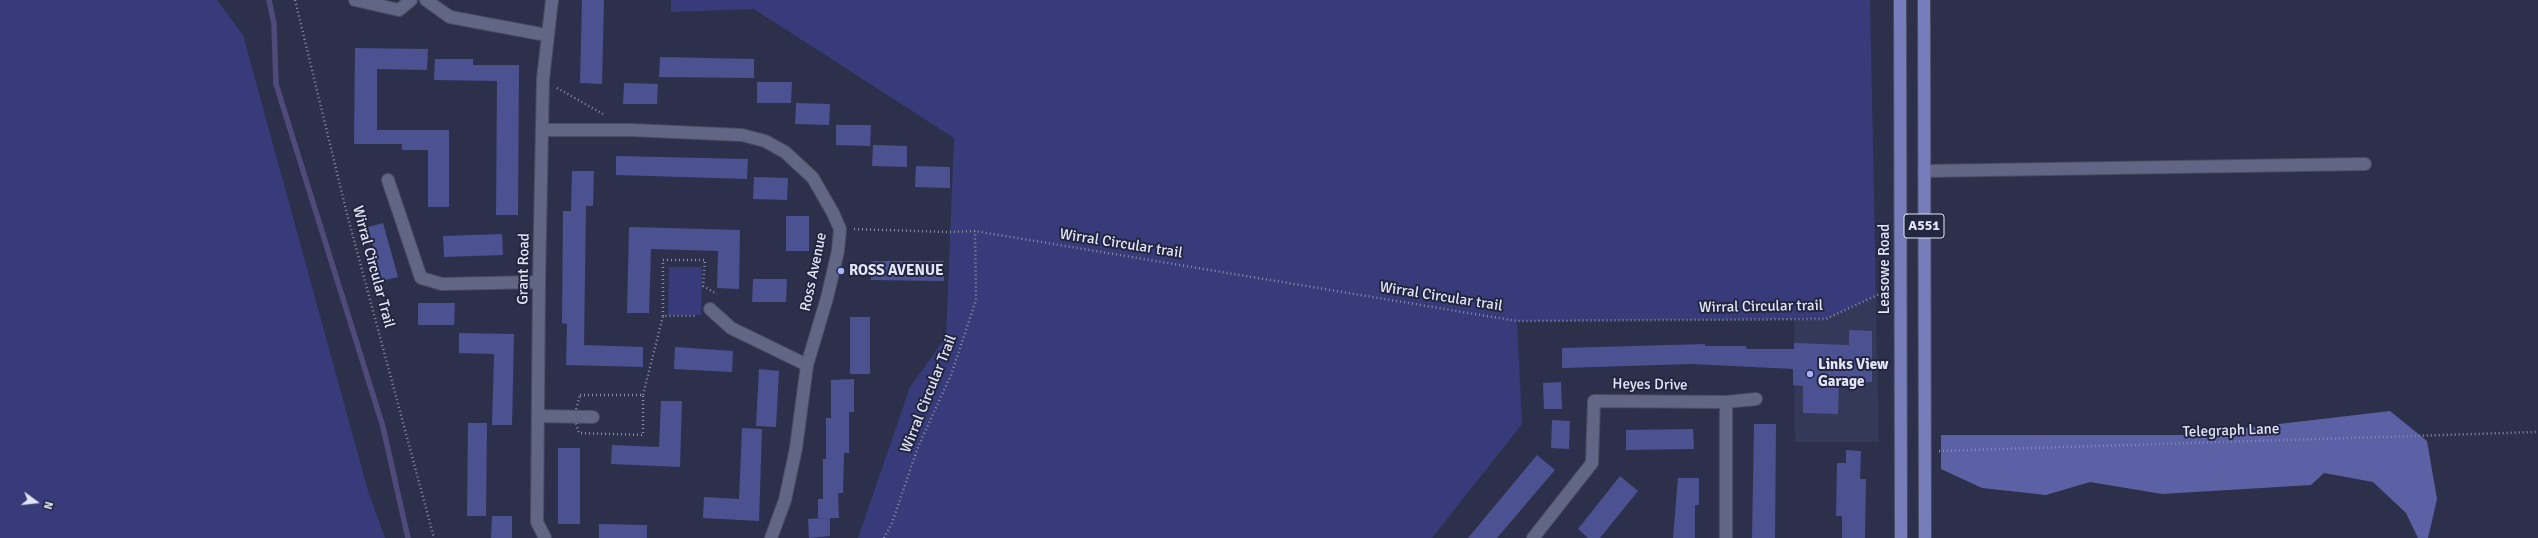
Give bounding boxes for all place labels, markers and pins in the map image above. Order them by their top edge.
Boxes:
place label: ROSS AVENUE [849,262,944,280]
marker: ROSS AVENUE [836,266,846,276]
place label: Links View Garage [1818,356,1888,391]
marker: Links View Garage [1805,369,1815,379]

